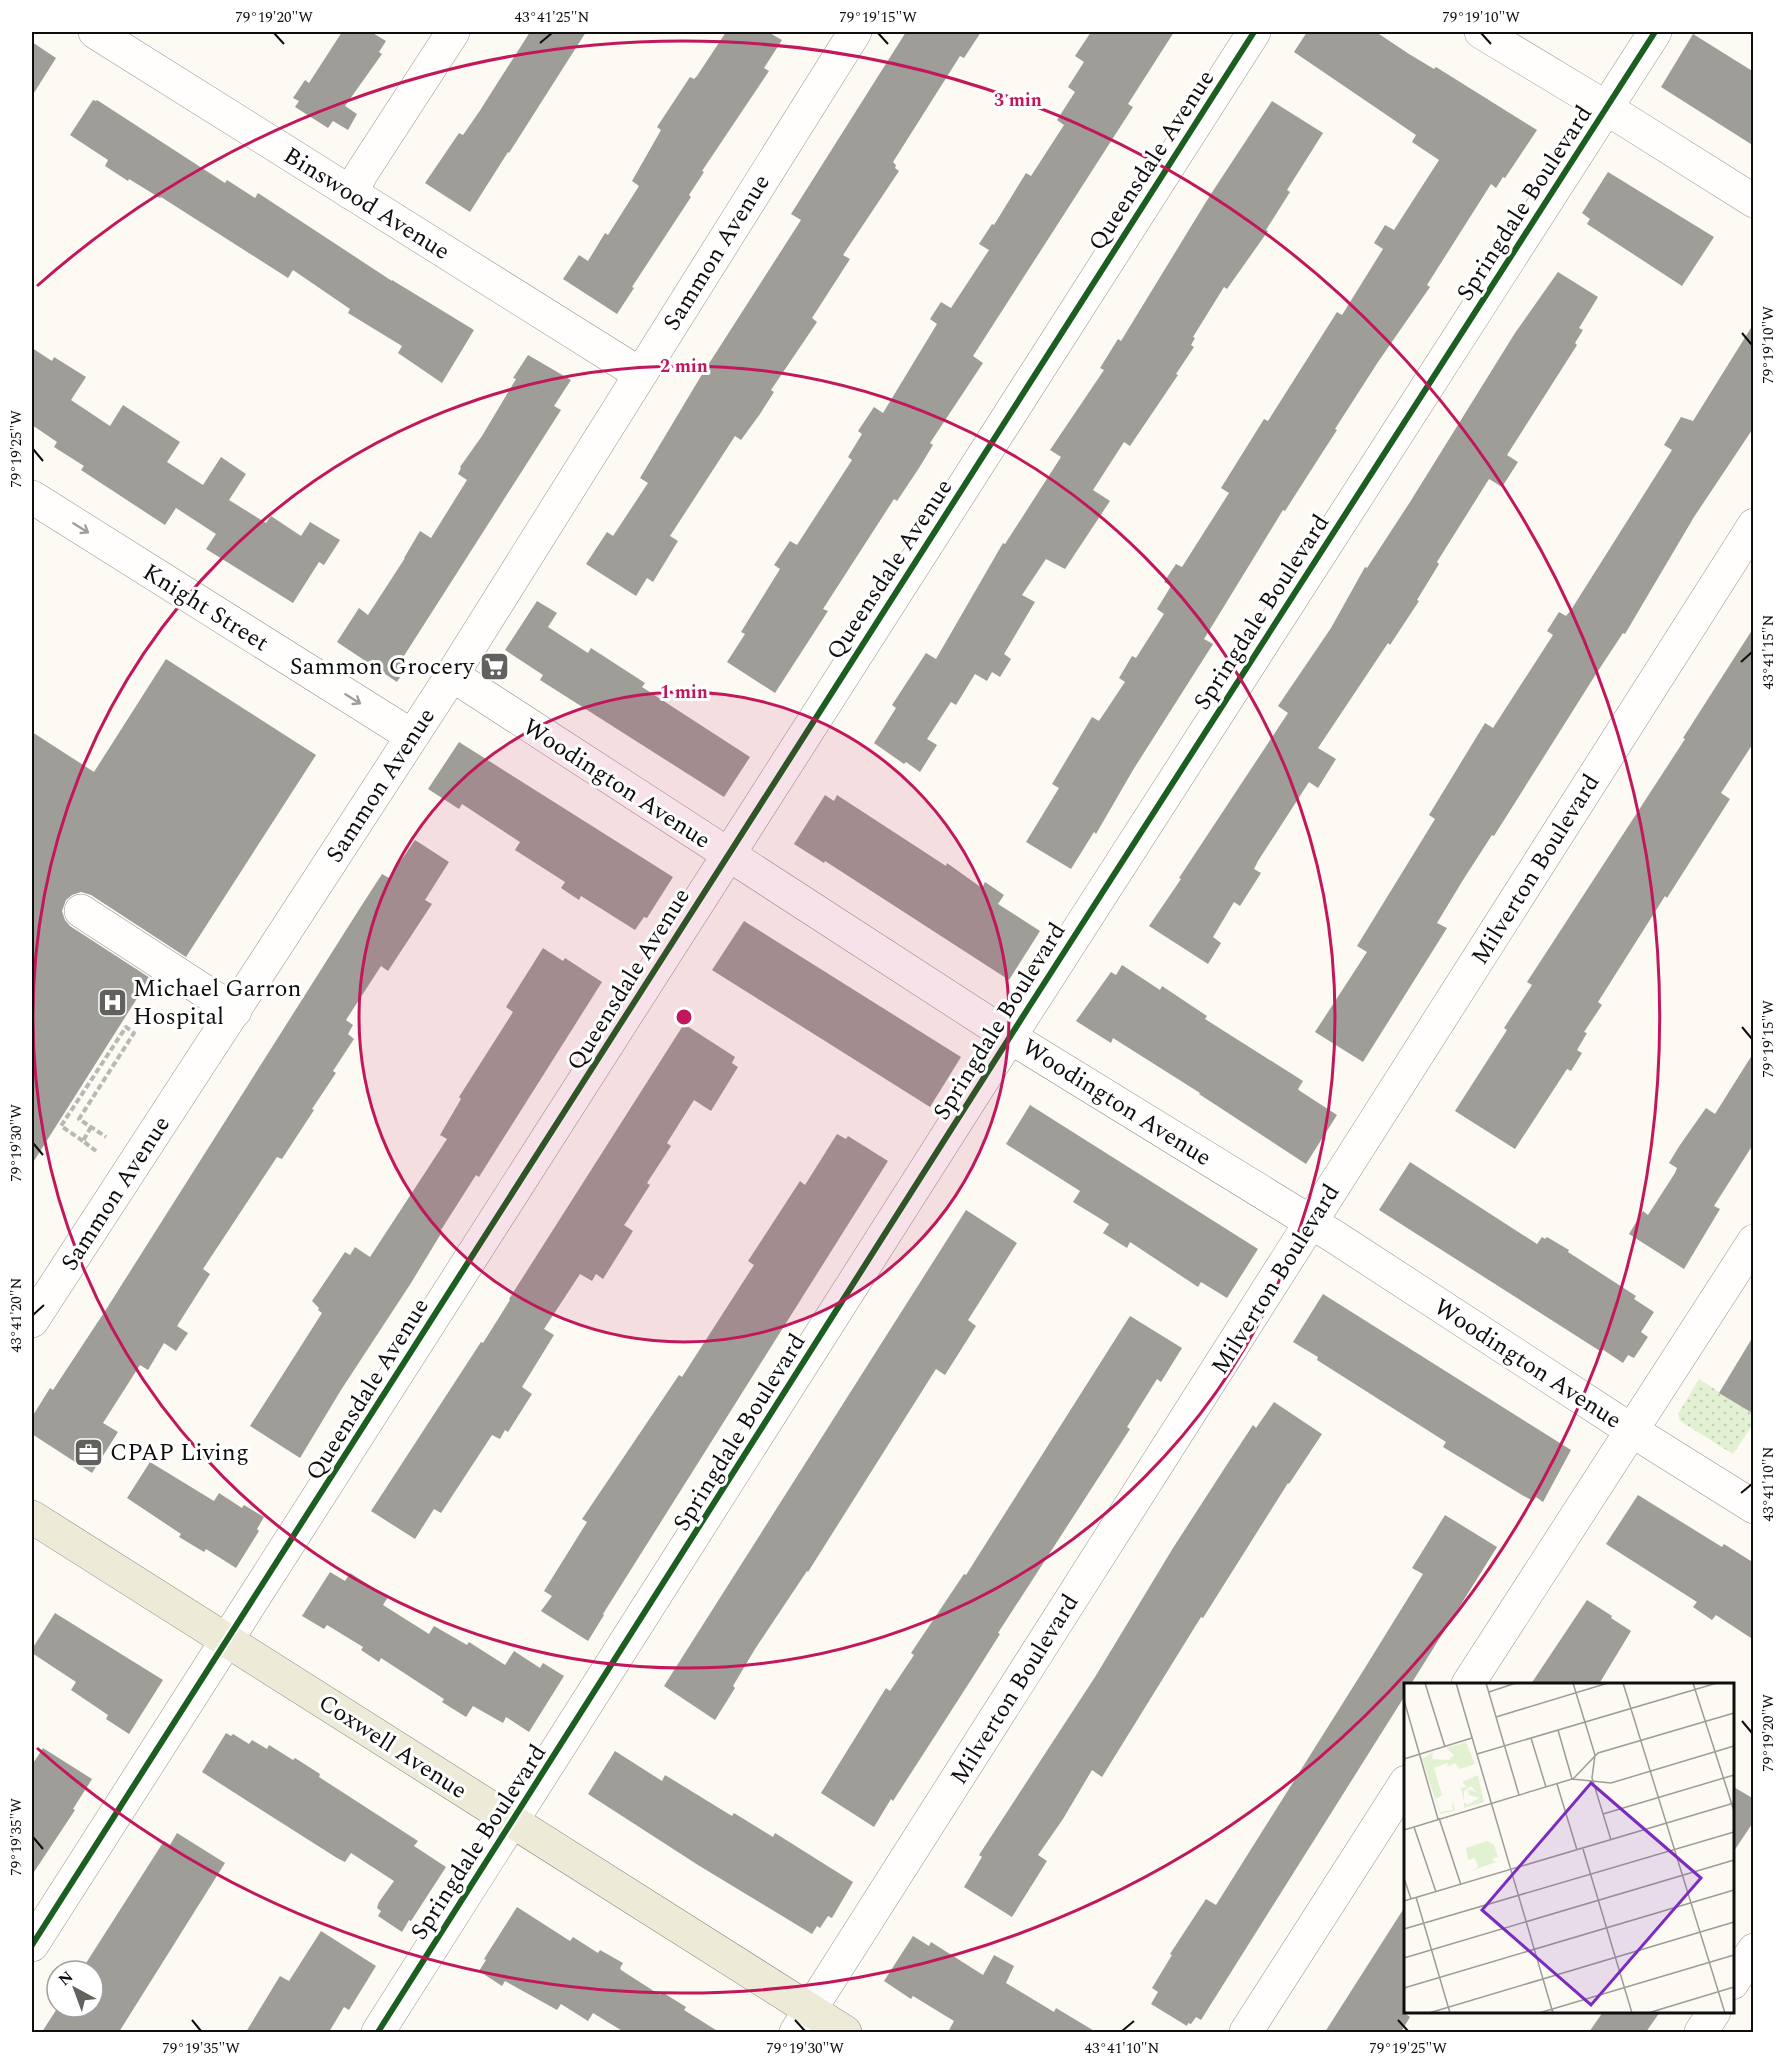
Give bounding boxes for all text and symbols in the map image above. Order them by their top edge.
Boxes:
text: 79°19'20"W [235,6,313,29]
text: 43°41'25"N [515,6,590,29]
text: 79°19'15"W [839,6,917,29]
text: 79°19'10"W [1442,6,1520,29]
street label: Queensdale Avenue [1080,63,1224,258]
text: 3 min [994,87,1042,114]
street label: Springdale Boulevard [1448,98,1602,309]
street label: Binswood Avenue [276,138,457,270]
street label: Sammon Avenue [654,167,779,338]
text: 79°19'10"W [1757,306,1780,384]
text: 2 min [660,353,708,380]
text: 79°19'25"W [5,410,28,488]
street label: Queensdale Avenue [818,472,962,667]
street label: Springdale Boulevard [1185,507,1339,718]
one-way arrow [72,523,89,535]
street label: Knight Street [135,555,276,661]
text: 43°41'15"N [1757,614,1780,690]
place label: Sammon Grocery [290,649,475,685]
supermarket icon: Sammon Grocery [479,650,511,682]
text: 1 min [660,679,708,706]
one-way arrow [344,694,361,706]
street label: Sammon Avenue [317,701,445,870]
street label: Woodington Avenue [515,709,718,858]
street label: Milverton Boulevard [1463,767,1609,972]
street label: Queensdale Avenue [558,881,700,1078]
street label: Springdale Boulevard [924,916,1075,1127]
place label: Michael Garron Hospital [133,971,301,1035]
hospital icon: Michael Garron Hospital [96,986,128,1018]
text: 79°19'15"W [1757,1000,1780,1078]
centre of rings [674,1007,694,1027]
street label: Woodington Avenue [1015,1030,1218,1176]
text: 79°19'30"W [5,1104,28,1182]
street label: Sammon Avenue [52,1109,180,1278]
street label: Milverton Boulevard [1203,1177,1349,1382]
text: 43°41'20"N [5,1277,28,1353]
street label: Woodington Avenue [1426,1289,1629,1438]
street label: Queensdale Avenue [297,1291,439,1488]
street label: Springdale Boulevard [664,1327,815,1538]
place label: CPAP Living [110,1435,249,1471]
office icon: CPAP Living [73,1436,105,1468]
text: 43°41'10"N [1757,1446,1780,1522]
street label: Milverton Boulevard [942,1587,1088,1792]
inset map [1404,1683,1734,2013]
street label: Coxwell Avenue [311,1685,474,1809]
text: 79°19'20"W [1757,1694,1780,1772]
street label: Springdale Boulevard [402,1737,556,1948]
text: 79°19'35"W [5,1798,28,1876]
north arrow [45,1959,105,2019]
text: N [53,1965,79,1992]
text: 79°19'35"W [162,2037,240,2060]
text: 79°19'30"W [766,2037,844,2060]
text: 43°41'10"N [1085,2037,1160,2060]
text: 79°19'25"W [1369,2037,1447,2060]

